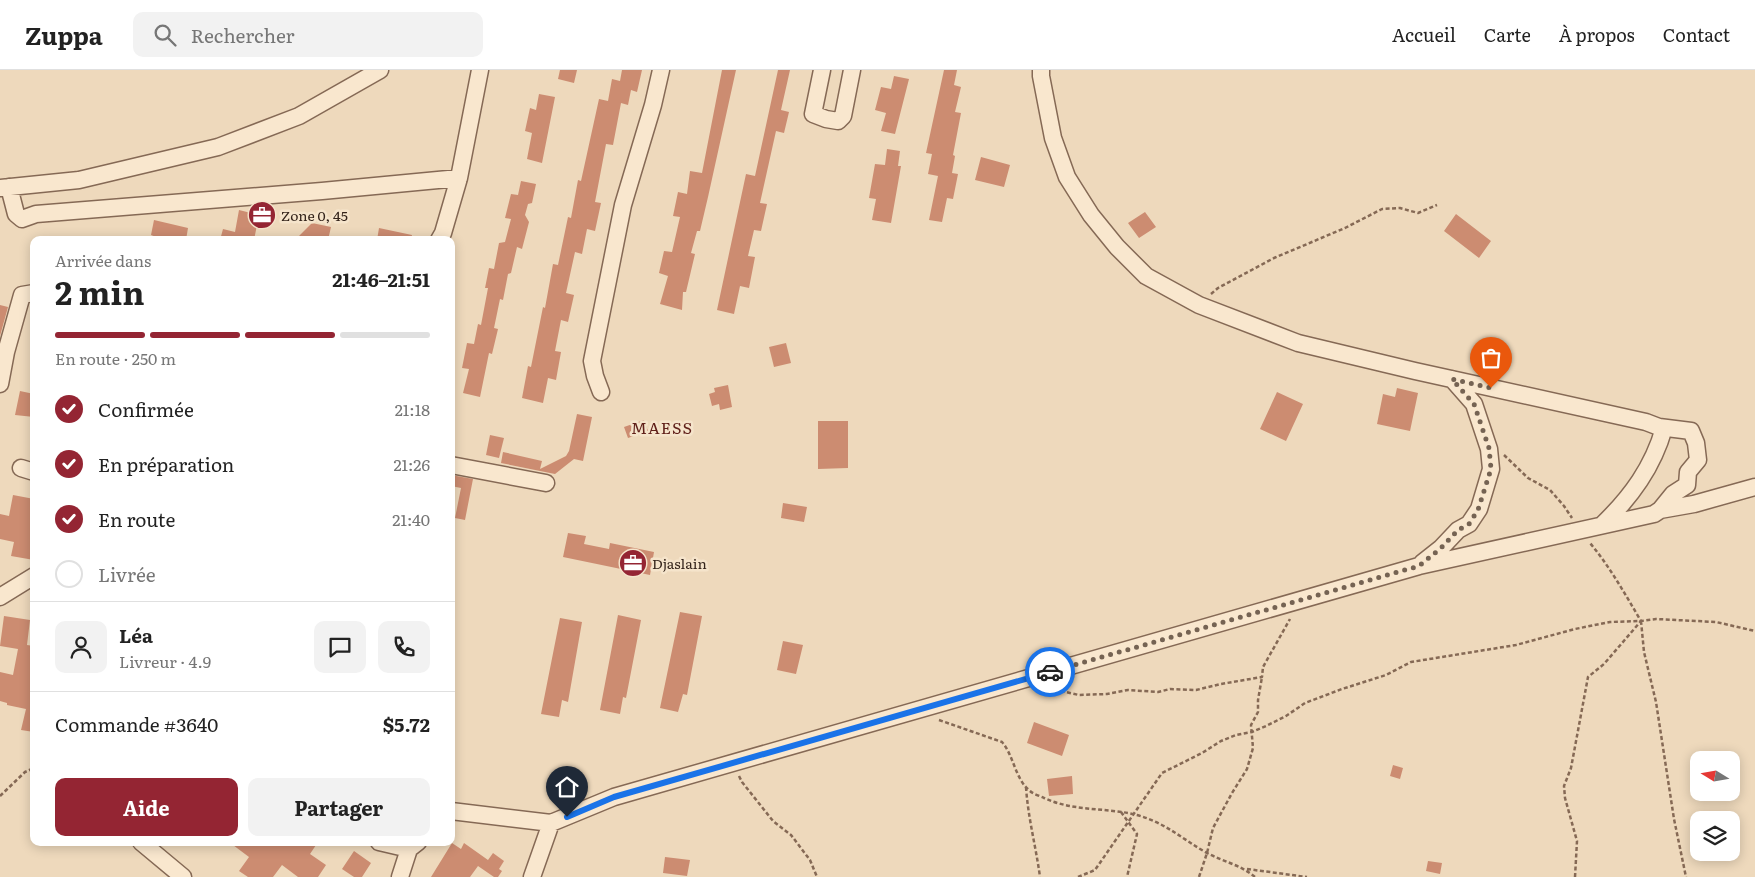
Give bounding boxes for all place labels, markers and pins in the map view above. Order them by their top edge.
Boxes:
office icon: Zone 0, 45 [247,200,277,230]
place label: Zone 0, 45 [281,205,348,225]
pin [1470,337,1512,388]
office icon: Djaslain [618,548,648,578]
place label: Djaslain [652,553,707,573]
pin [546,766,588,817]

